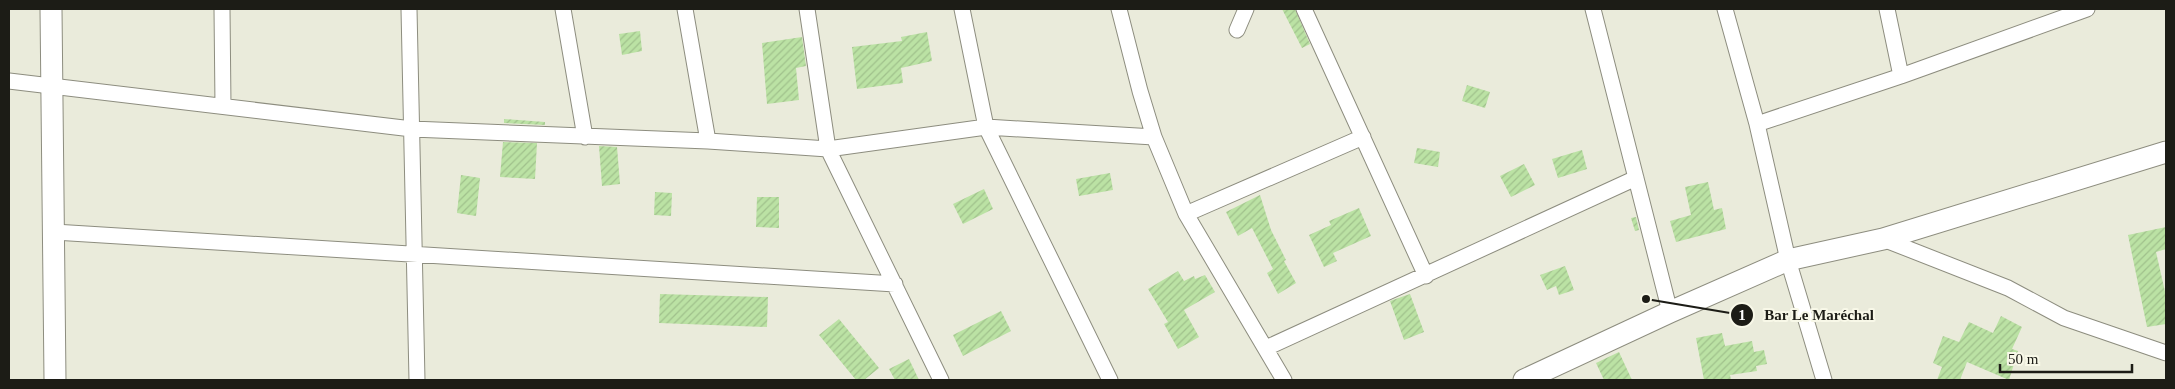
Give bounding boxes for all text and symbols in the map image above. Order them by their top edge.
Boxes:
callout: Bar Le Maréchal [1729,300,1884,330]
text: 1 [1738,307,1746,323]
text: Bar Le Maréchal [1764,307,1874,323]
scale bar [2000,342,2132,374]
text: 50 m [2008,351,2039,367]

